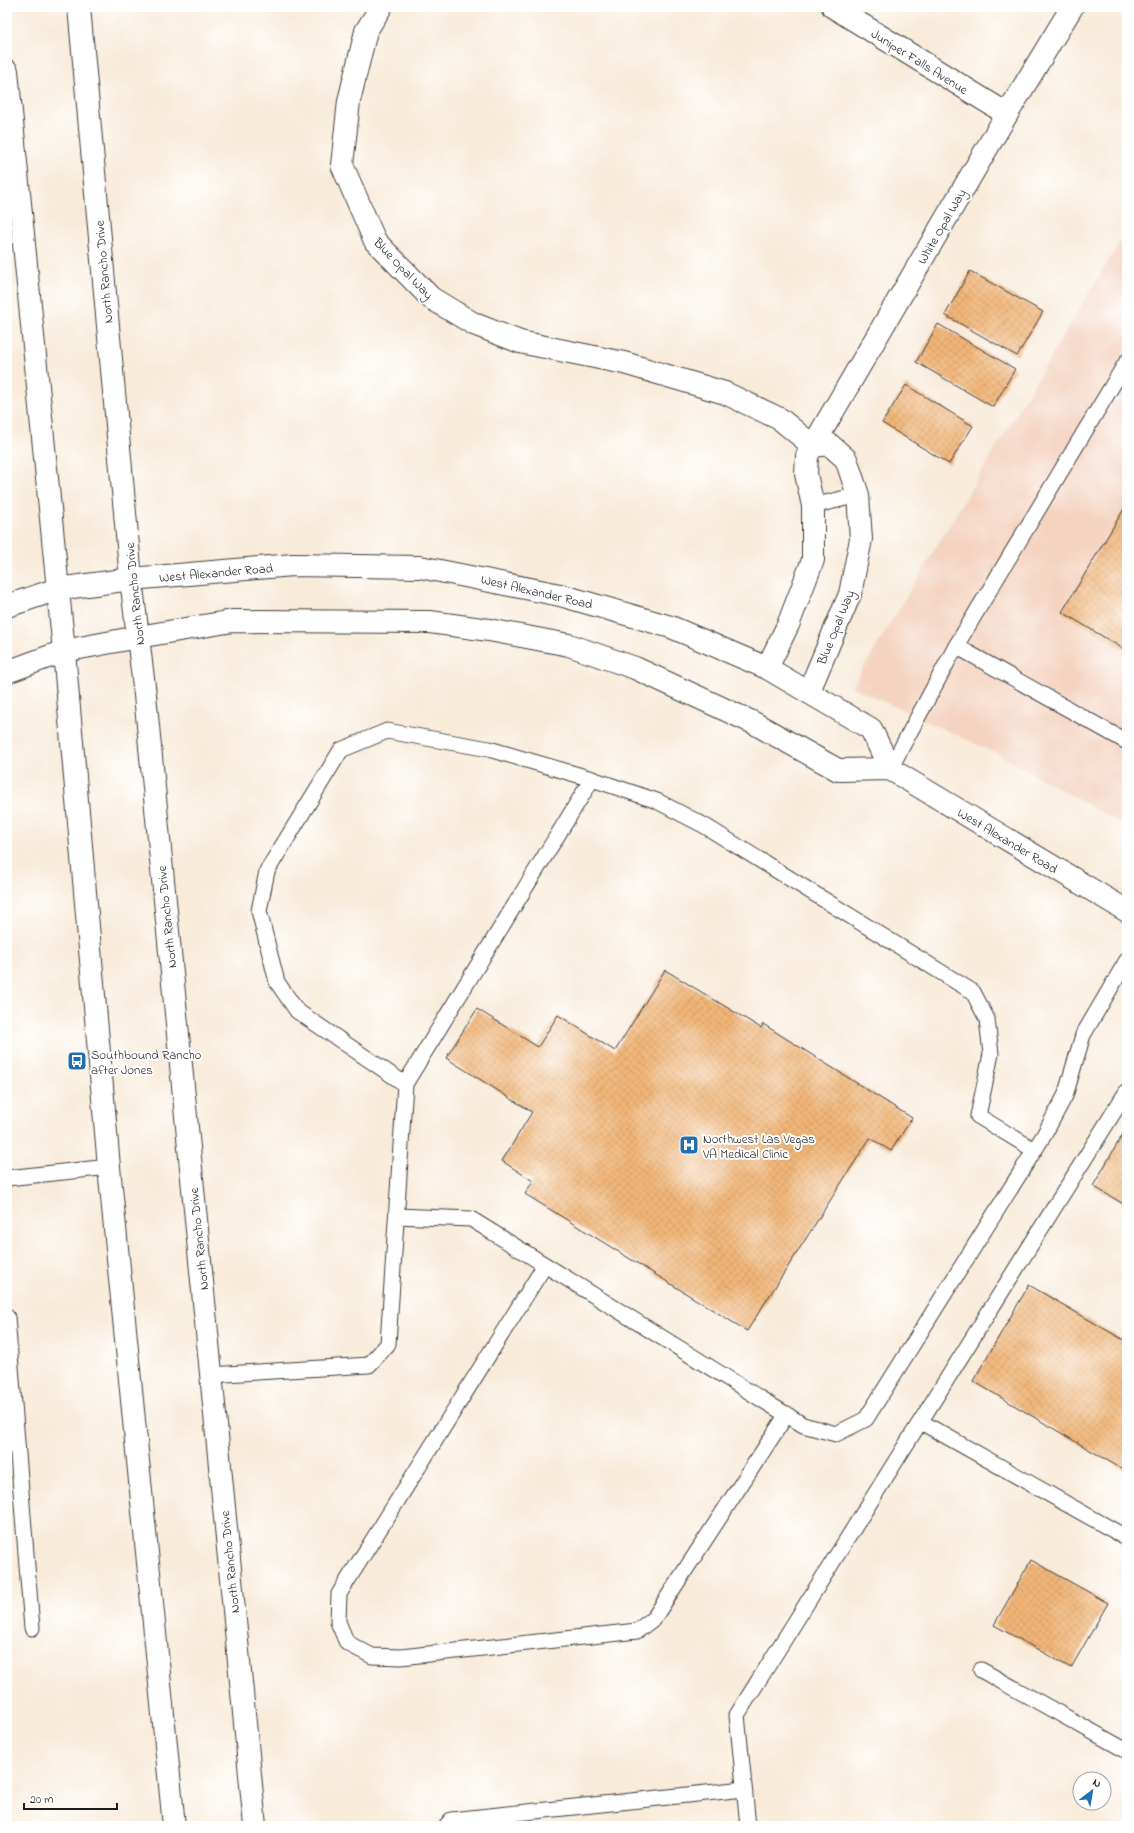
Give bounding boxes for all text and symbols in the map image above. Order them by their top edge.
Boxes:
street label: Juniper Falls Avenue [867,25,972,100]
street label: White Opal Way [913,185,973,269]
street label: North Rancho Drive [91,220,118,324]
street label: Blue Opal Way [367,233,437,305]
street label: North Rancho Drive [121,541,150,646]
street label: West Alexander Road [158,559,274,588]
street label: West Alexander Road [479,570,595,615]
street label: Blue Opal Way [812,587,861,669]
street label: West Alexander Road [953,804,1062,879]
street label: North Rancho Drive [153,864,182,969]
place label: Southbound Rancho after Jones [91,1046,202,1080]
bus stop icon: Southbound Rancho after Jones [66,1050,88,1072]
place label: Northwest Las Vegas VA Medical Clinic [702,1130,815,1164]
hospital icon: Northwest Las Vegas VA Medical Clinic [678,1134,700,1156]
street label: North Rancho Drive [185,1186,214,1291]
street label: North Rancho Drive [216,1509,245,1614]
north arrow [1072,1771,1112,1811]
text: N [1089,1775,1104,1792]
scale bar [24,1785,117,1811]
text: 20 m [30,1791,53,1809]

